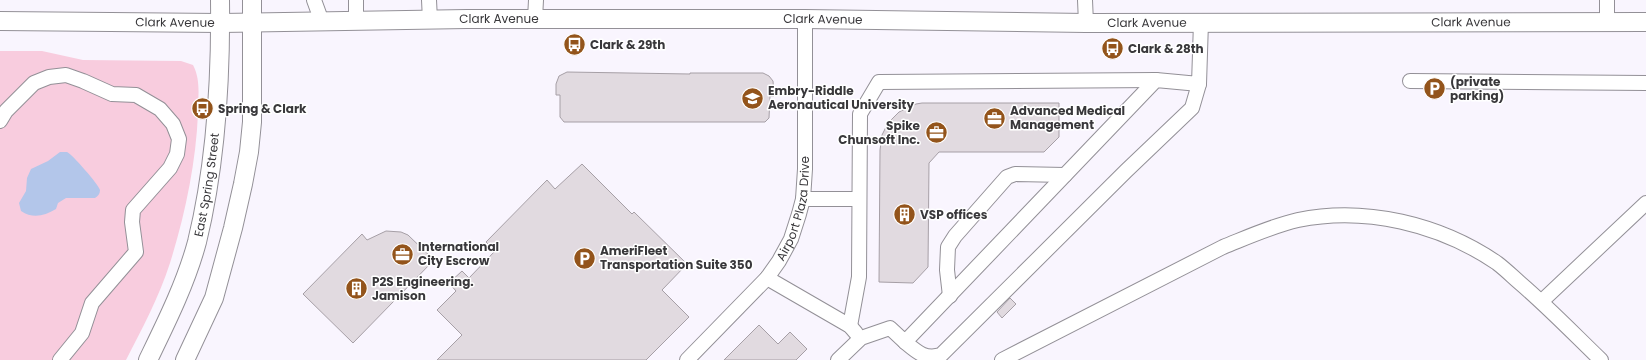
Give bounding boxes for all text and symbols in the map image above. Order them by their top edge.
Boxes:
street label: Clark Avenue [459,10,539,27]
street label: Clark Avenue [783,10,863,28]
street label: Clark Avenue [135,13,215,31]
street label: Clark Avenue [1431,13,1511,30]
street label: Clark Avenue [1107,14,1187,31]
bus stop icon: Clark & 29th [561,32,587,58]
place label: Clark & 29th [590,36,665,53]
bus stop icon: Clark & 28th [1099,36,1125,62]
place label: Clark & 28th [1128,40,1204,57]
place label: (private parking) [1450,73,1504,104]
parking icon: (private parking) [1421,76,1447,102]
place label: Embry-Riddle Aeronautical University [768,82,914,113]
school or university icon: Embry-Riddle Aeronautical University [740,85,766,111]
bus stop icon: Spring & Clark [189,96,215,122]
place label: Spring & Clark [218,100,307,117]
place label: Advanced Medical Management [1010,102,1125,133]
office icon: Advanced Medical Management [981,105,1007,131]
place label: Spike Chunsoft Inc. [838,117,921,148]
office icon: Spike Chunsoft Inc. [923,120,949,146]
street label: East Spring Street [190,132,223,238]
street label: Airport Plaza Drive [772,156,813,264]
building icon: VSP offices [891,202,917,228]
place label: VSP offices [920,206,988,223]
place label: International City Escrow [418,238,499,269]
office icon: International City Escrow [390,241,416,267]
place label: AmeriFleet Transportation Suite 350 [600,242,753,273]
parking icon: AmeriFleet Transportation Suite 350 [572,245,598,271]
place label: P2S Engineering. Jamison [372,273,474,304]
building icon: P2S Engineering. Jamison [344,276,370,302]

